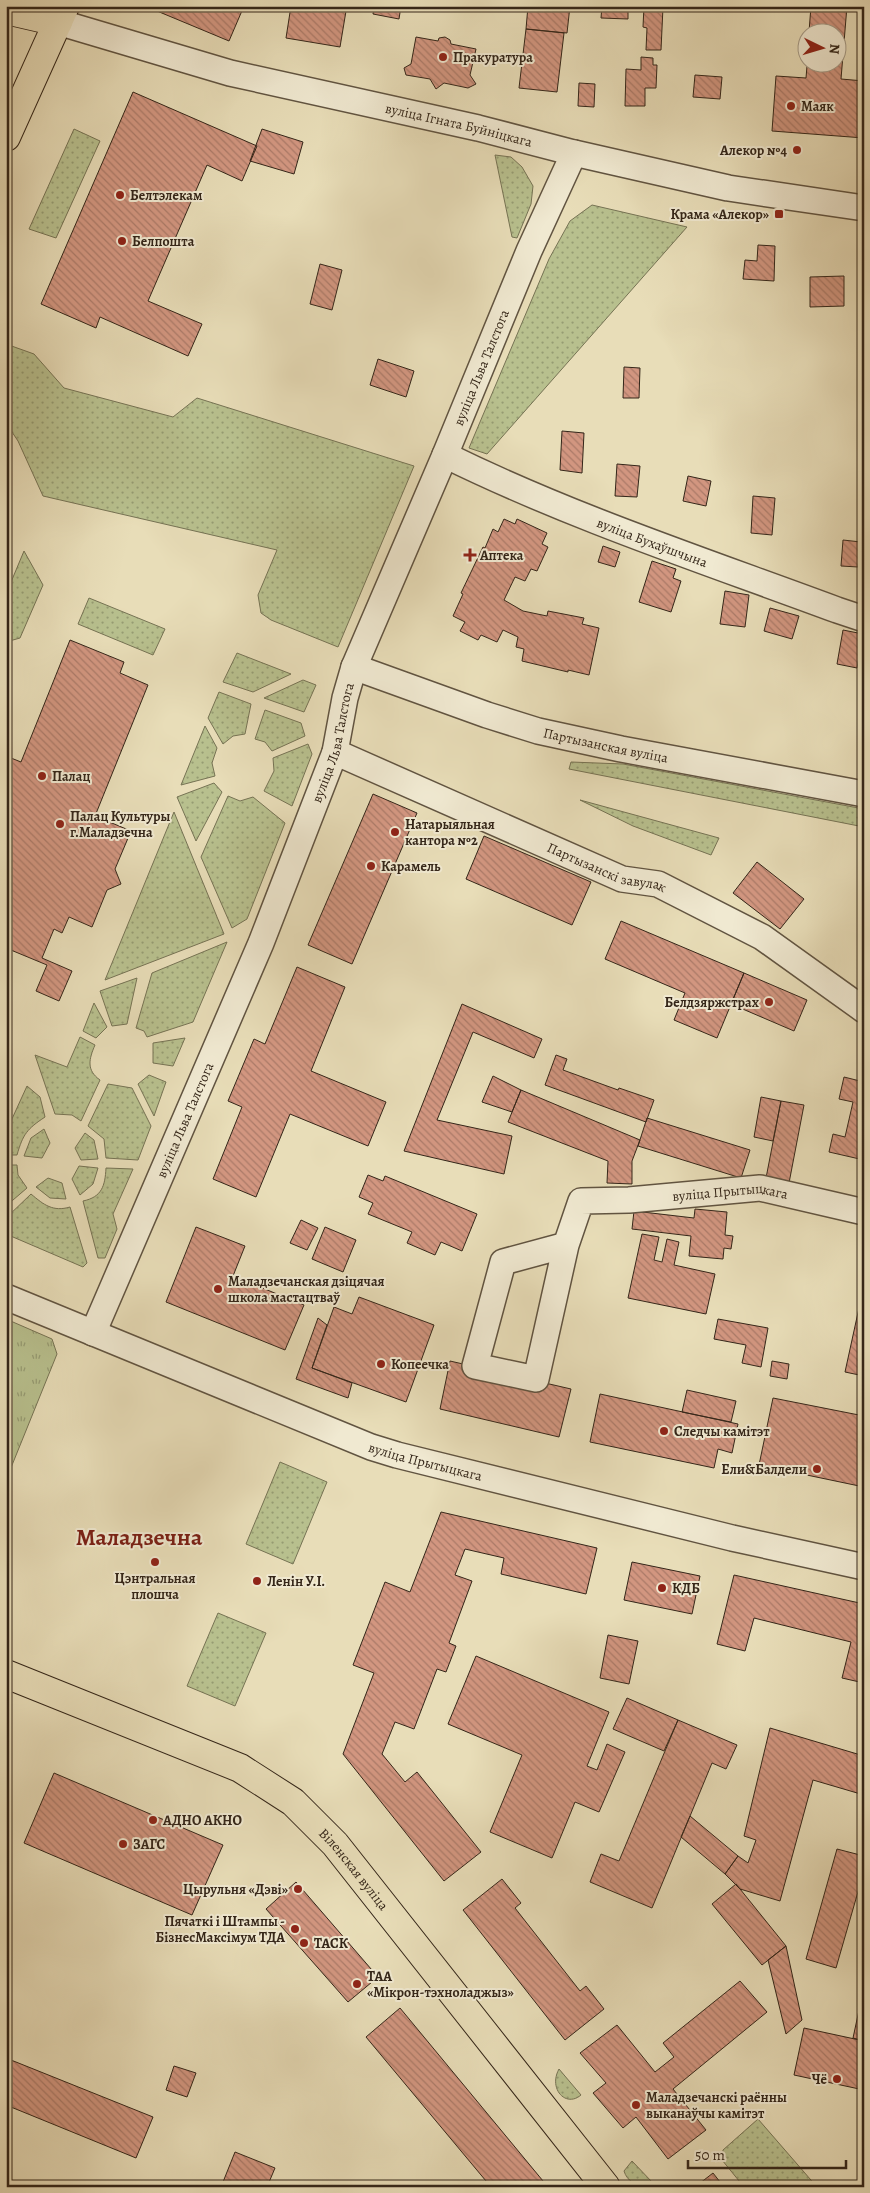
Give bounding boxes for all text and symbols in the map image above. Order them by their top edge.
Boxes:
north arrow [798,22,848,72]
text: N [825,43,844,55]
place label: Пракуратура [453,48,533,67]
marker: Пракуратура [437,51,449,63]
place label: Маяк [801,97,834,116]
street label: вуліца Ігната Буйніцкага [384,98,535,151]
marker: Маяк [785,100,797,112]
place label: Алекор №4 [719,141,787,160]
marker: Алекор №4 [791,144,803,156]
place label: Белтэлекам [130,186,203,205]
marker: Белтэлекам [114,189,126,201]
place label: Крама «Алекор» [671,205,769,224]
marker: Крама «Алекор» [773,208,785,220]
place label: Белпошта [132,232,195,251]
marker: Белпошта [116,235,128,247]
street label: вуліца Льва Талстога [449,306,514,428]
street label: вуліца Бухаўшчына [594,513,711,572]
place label: Аптека [479,546,524,565]
marker: Аптека [464,549,476,561]
street label: вуліца Льва Талстога [307,680,359,805]
street label: Партызанская вуліца [542,723,670,767]
place label: Палац [52,767,90,786]
marker: Палац [36,770,48,782]
place label: Палац Культуры г.Маладзечна [70,807,171,842]
place label: Натарыяльная кантора №2 [405,815,495,850]
marker: Палац Культуры г.Маладзечна [54,818,66,830]
marker: Натарыяльная кантора №2 [389,826,401,838]
street label: Партызанскі завулак [544,838,670,896]
place label: Карамель [381,857,441,876]
marker: Карамель [365,860,377,872]
place label: Белдзяржстрах [664,993,760,1012]
marker: Белдзяржстрах [763,996,775,1008]
street label: вуліца Льва Талстога [152,1059,218,1181]
street label: вуліца Прытыцкага [671,1178,791,1205]
place label: Маладзечанская дзіцячая школа мастацтваў [228,1272,385,1307]
marker: Маладзечанская дзіцячая школа мастацтваў [212,1283,224,1295]
place label: Копеечка [391,1355,449,1374]
marker: Копеечка [375,1358,387,1370]
place label: Следчы камітэт [674,1422,770,1441]
marker: Следчы камітэт [658,1425,670,1437]
street label: вуліца Прытыцкага [366,1437,485,1485]
place label: Ели&Балдели [721,1460,807,1479]
marker: Ели&Балдели [811,1463,823,1475]
district label: Маладзечна [76,1521,203,1553]
marker: Цэнтральная плошча [149,1556,161,1568]
place label: Цэнтральная плошча [114,1569,196,1604]
place label: Ленін У.І. [267,1572,325,1591]
marker: Ленін У.І. [251,1575,263,1587]
place label: КДБ [672,1579,700,1598]
marker: КДБ [656,1582,668,1594]
place label: АДНО АКНО [162,1811,242,1830]
marker: АДНО АКНО [147,1814,159,1826]
street label: Віленская вуліца [315,1824,394,1915]
place label: ЗАГС [133,1835,165,1854]
marker: ЗАГС [117,1838,129,1850]
place label: Цырульня «Дэві» [183,1880,288,1899]
marker: Цырульня «Дэві» [292,1883,304,1895]
place label: Пячаткі і Штампы - БізнесМаксімум ТДА [155,1912,285,1947]
marker: Пячаткі і Штампы - БізнесМаксімум ТДА [289,1923,301,1935]
place label: ТАСК [314,1934,349,1953]
marker: ТАСК [298,1937,310,1949]
place label: ТАА «Мікрон-тэхноладжыз» [367,1967,514,2002]
marker: ТАА «Мікрон-тэхноладжыз» [351,1978,363,1990]
place label: Чё [812,2070,828,2089]
marker: Чё [831,2073,843,2085]
place label: Маладзечанскі раённы выканаўчы камітэт [646,2088,787,2123]
marker: Маладзечанскі раённы выканаўчы камітэт [630,2099,642,2111]
scale bar [688,2138,845,2170]
text: 50 m [695,2145,725,2165]

